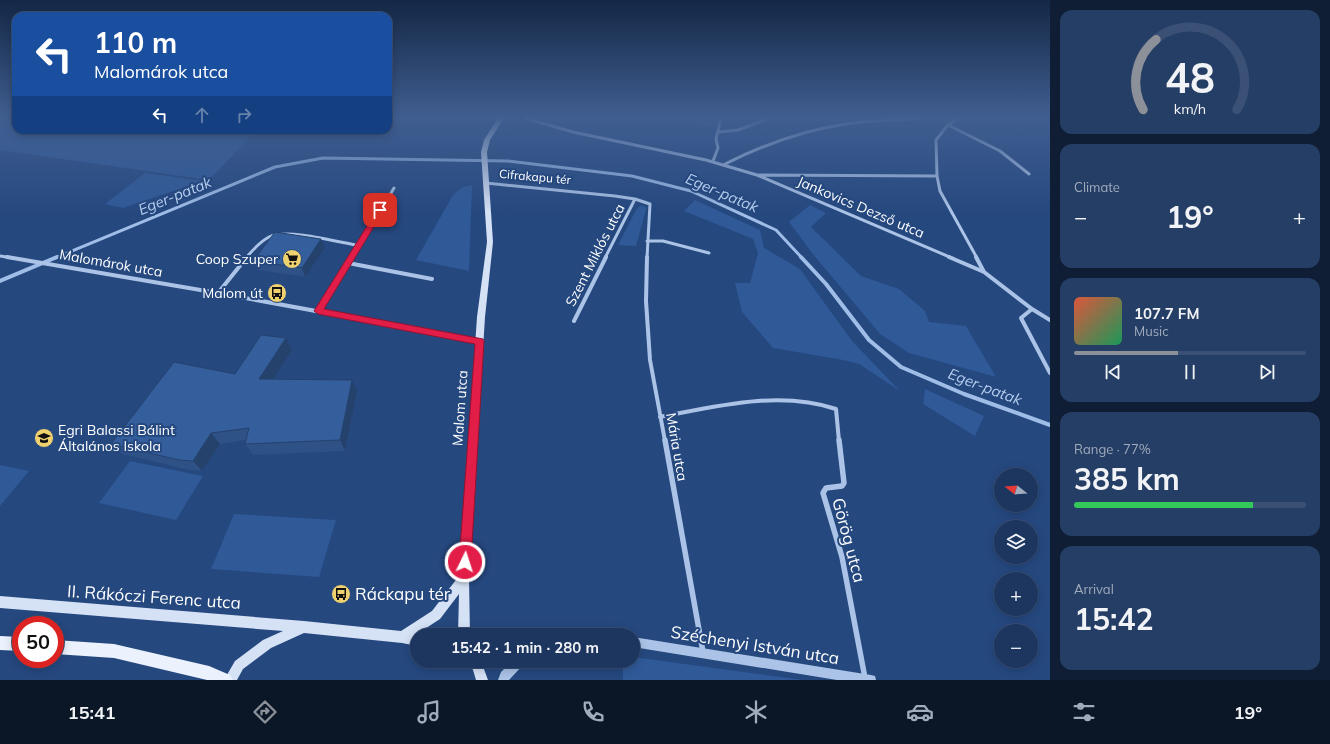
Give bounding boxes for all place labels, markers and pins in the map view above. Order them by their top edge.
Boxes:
pin [363,193,397,227]
supermarket icon: Coop Szuper [281,248,303,270]
place label: Coop Szuper [196,250,279,268]
bus stop icon: Malom út [266,282,288,304]
place label: Malom út [202,284,263,302]
place label: Egri Balassi Bálint Általános Iskola [58,421,175,455]
school or university icon: Egri Balassi Bálint Általános Iskola [33,427,55,449]
bus stop icon: Ráckapu tér [330,583,352,605]
place label: Ráckapu tér [355,583,451,604]

